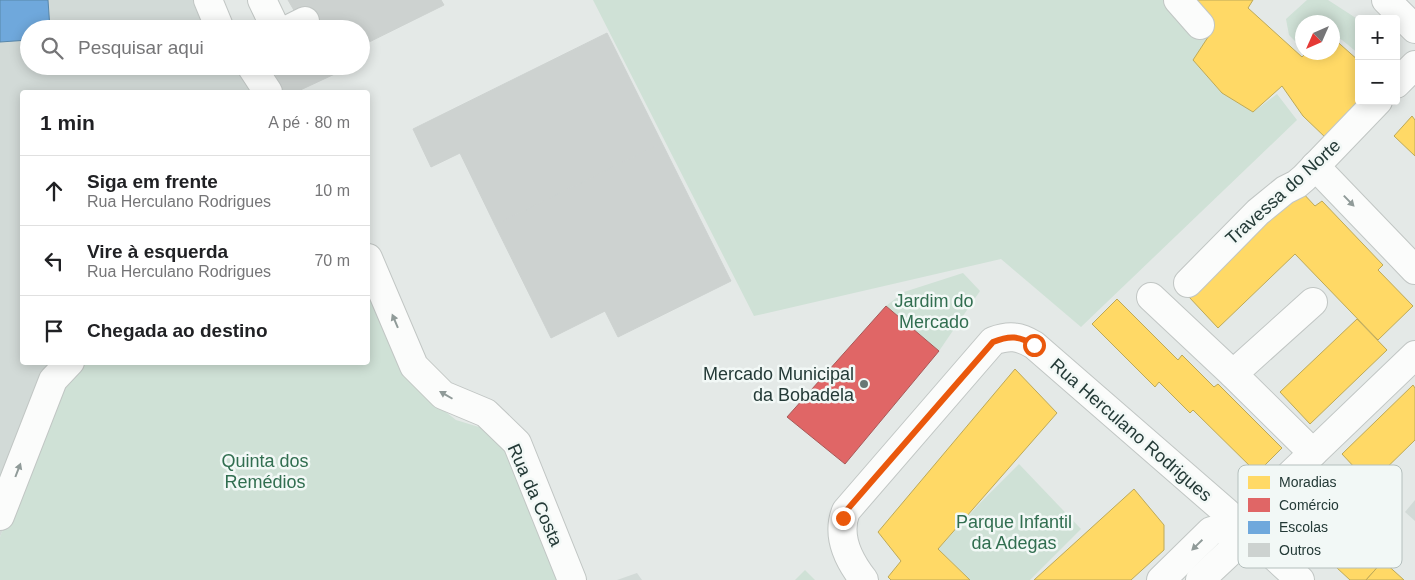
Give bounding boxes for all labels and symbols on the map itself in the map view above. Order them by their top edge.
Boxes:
north arrow [1295,15,1340,60]
street label: Travessa do Norte [1222,135,1344,249]
one-way arrow [1343,195,1355,207]
park label: Jardim do Mercado [894,291,974,332]
one-way arrow [391,314,399,328]
route start [1023,334,1046,357]
street label: Rua Herculano Rodrigues [1046,355,1216,505]
place label: Mercado Municipal da Bobadela [703,364,855,405]
marker: Mercado Municipal da Bobadela [858,378,870,390]
one-way arrow [439,391,454,399]
street label: Rua da Costa [503,441,567,550]
park label: Quinta dos Remédios [221,451,309,492]
one-way arrow [14,463,22,478]
legend [1238,465,1402,568]
text: Moradias [1279,474,1337,490]
text: Comércio [1279,497,1339,513]
route end [832,507,855,530]
park label: Parque Infantil da Adegas [956,512,1072,553]
text: Escolas [1279,519,1328,535]
one-way arrow [1191,539,1203,551]
text: Outros [1279,542,1321,558]

